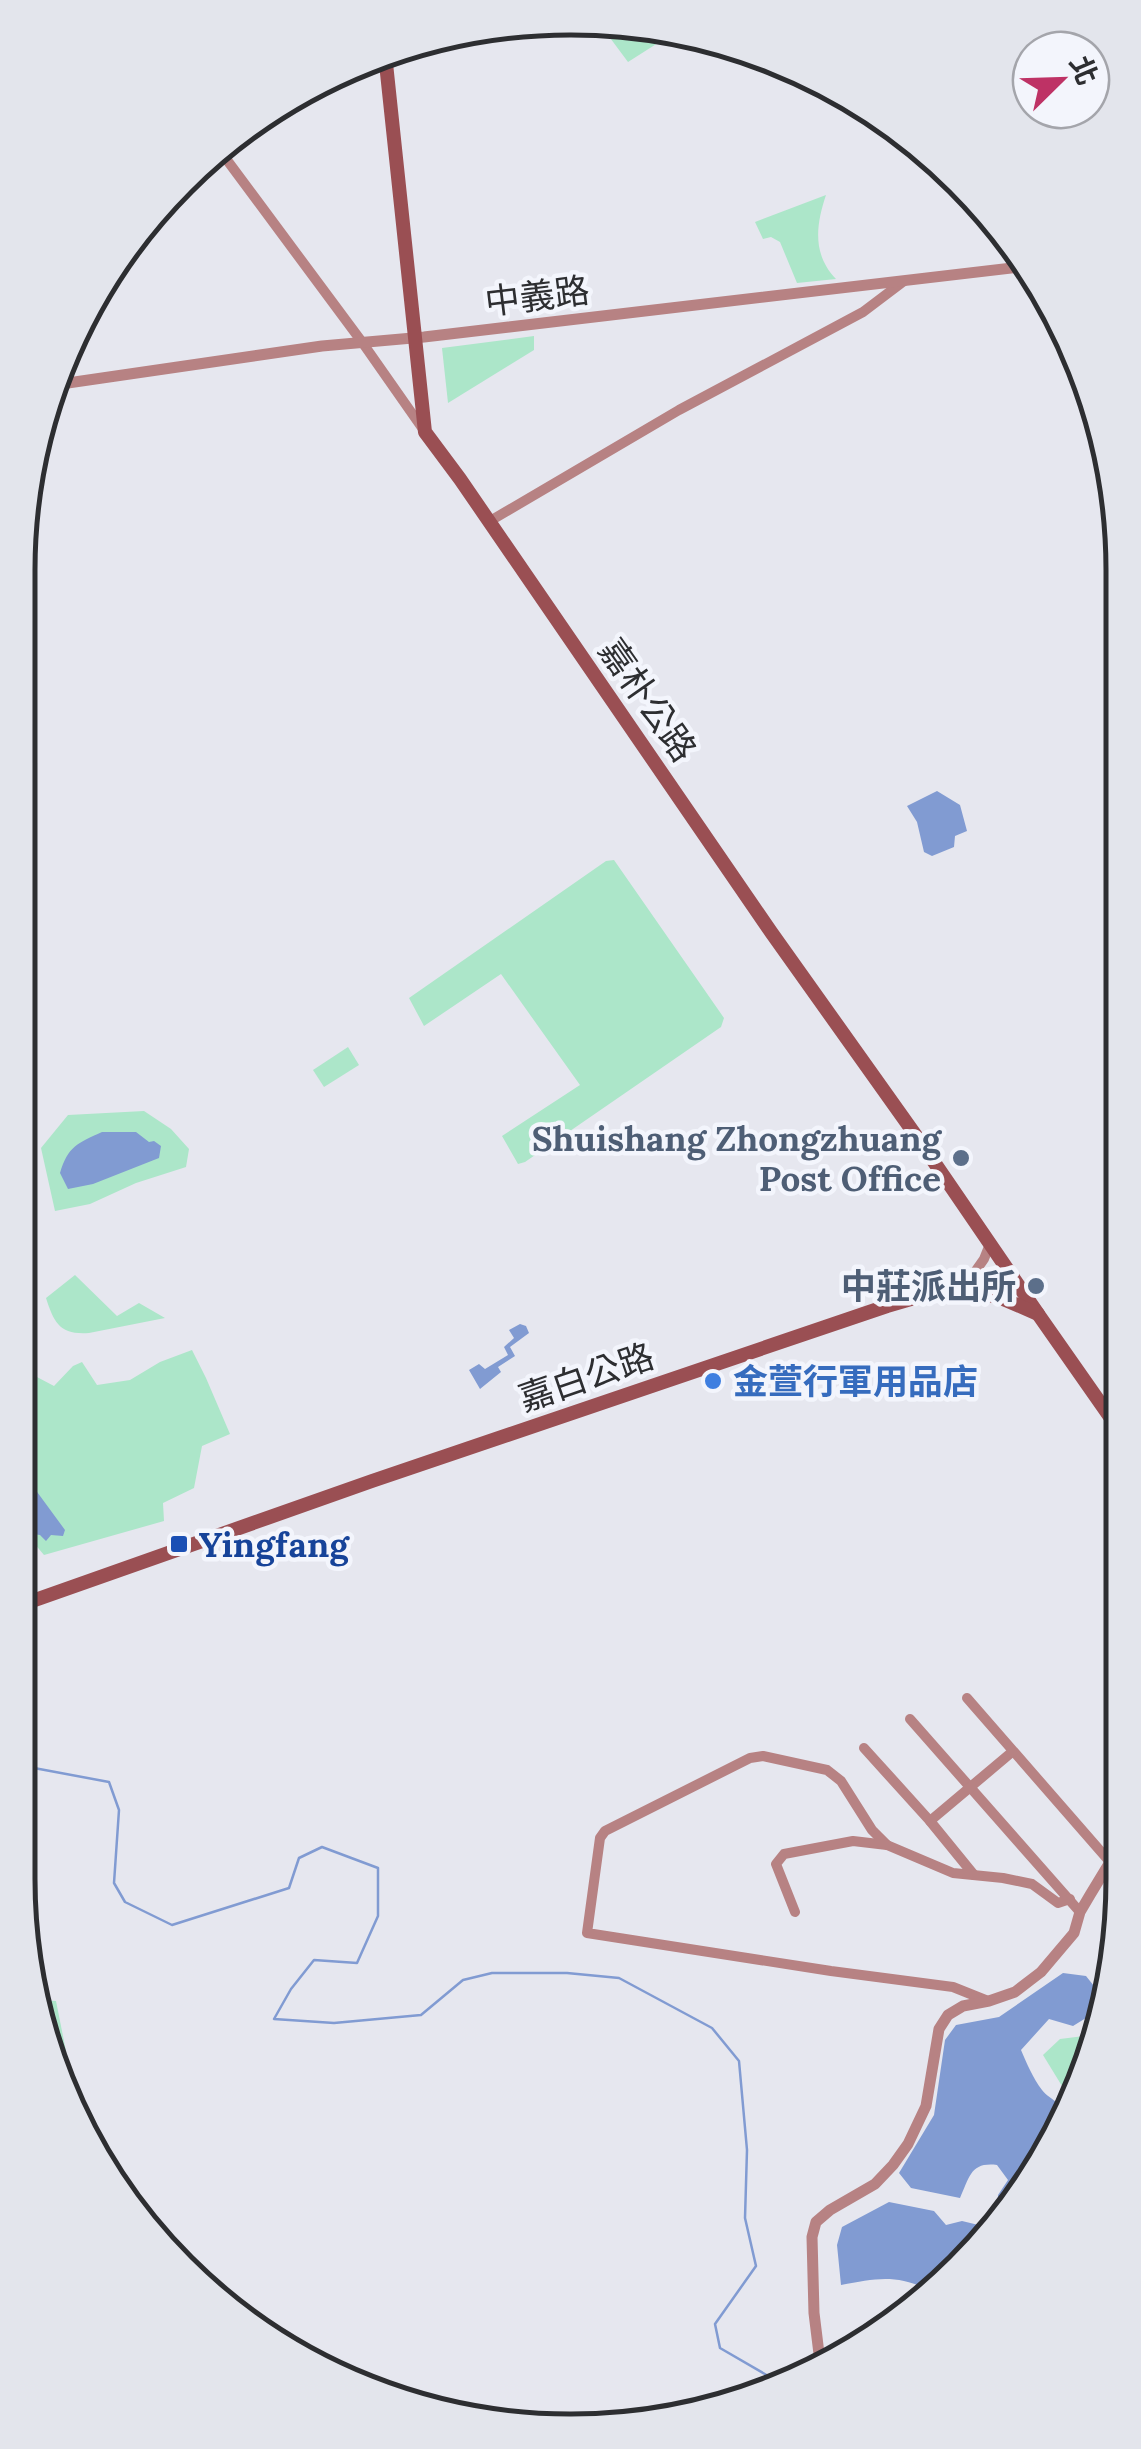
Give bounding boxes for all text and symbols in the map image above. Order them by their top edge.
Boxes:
north arrow [1011,30,1111,130]
text: 北 [1062,50,1106,90]
street label: 中義路 [482,267,592,325]
street label: 嘉朴公路 [589,630,707,770]
place label: Shuishang Zhongzhuang Post Office [532,1116,943,1201]
marker: Shuishang Zhongzhuang Post Office [950,1147,972,1169]
place label: 中莊派出所 [841,1264,1016,1309]
marker: 中莊派出所 [1025,1275,1047,1297]
street label: 嘉白公路 [512,1333,660,1421]
place label: 金萱行軍用品店 [733,1359,978,1404]
marker: 金萱行軍用品店 [702,1370,724,1392]
place label: Yingfang [199,1522,350,1567]
marker: Yingfang [168,1533,190,1555]

